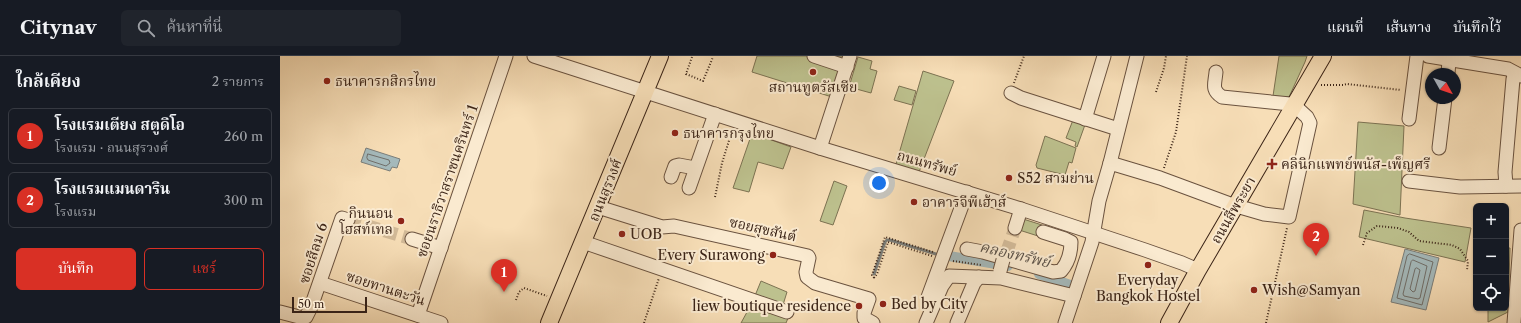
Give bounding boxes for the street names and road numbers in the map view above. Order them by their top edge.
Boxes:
street label: ซอยนราธิวาสราชนครินทร์ 1 [412,102,482,260]
street label: ถนนทรัพย์ [895,146,959,180]
street label: ถนนสุรวงศ์ [584,156,626,224]
street label: ถนนสี่พระยา [1206,173,1259,247]
street label: ซอยสุขสันต์ [728,213,798,245]
street label: ซอยสีลม 6 [295,220,331,286]
street label: ซอยทานตะวัน [344,267,428,309]

